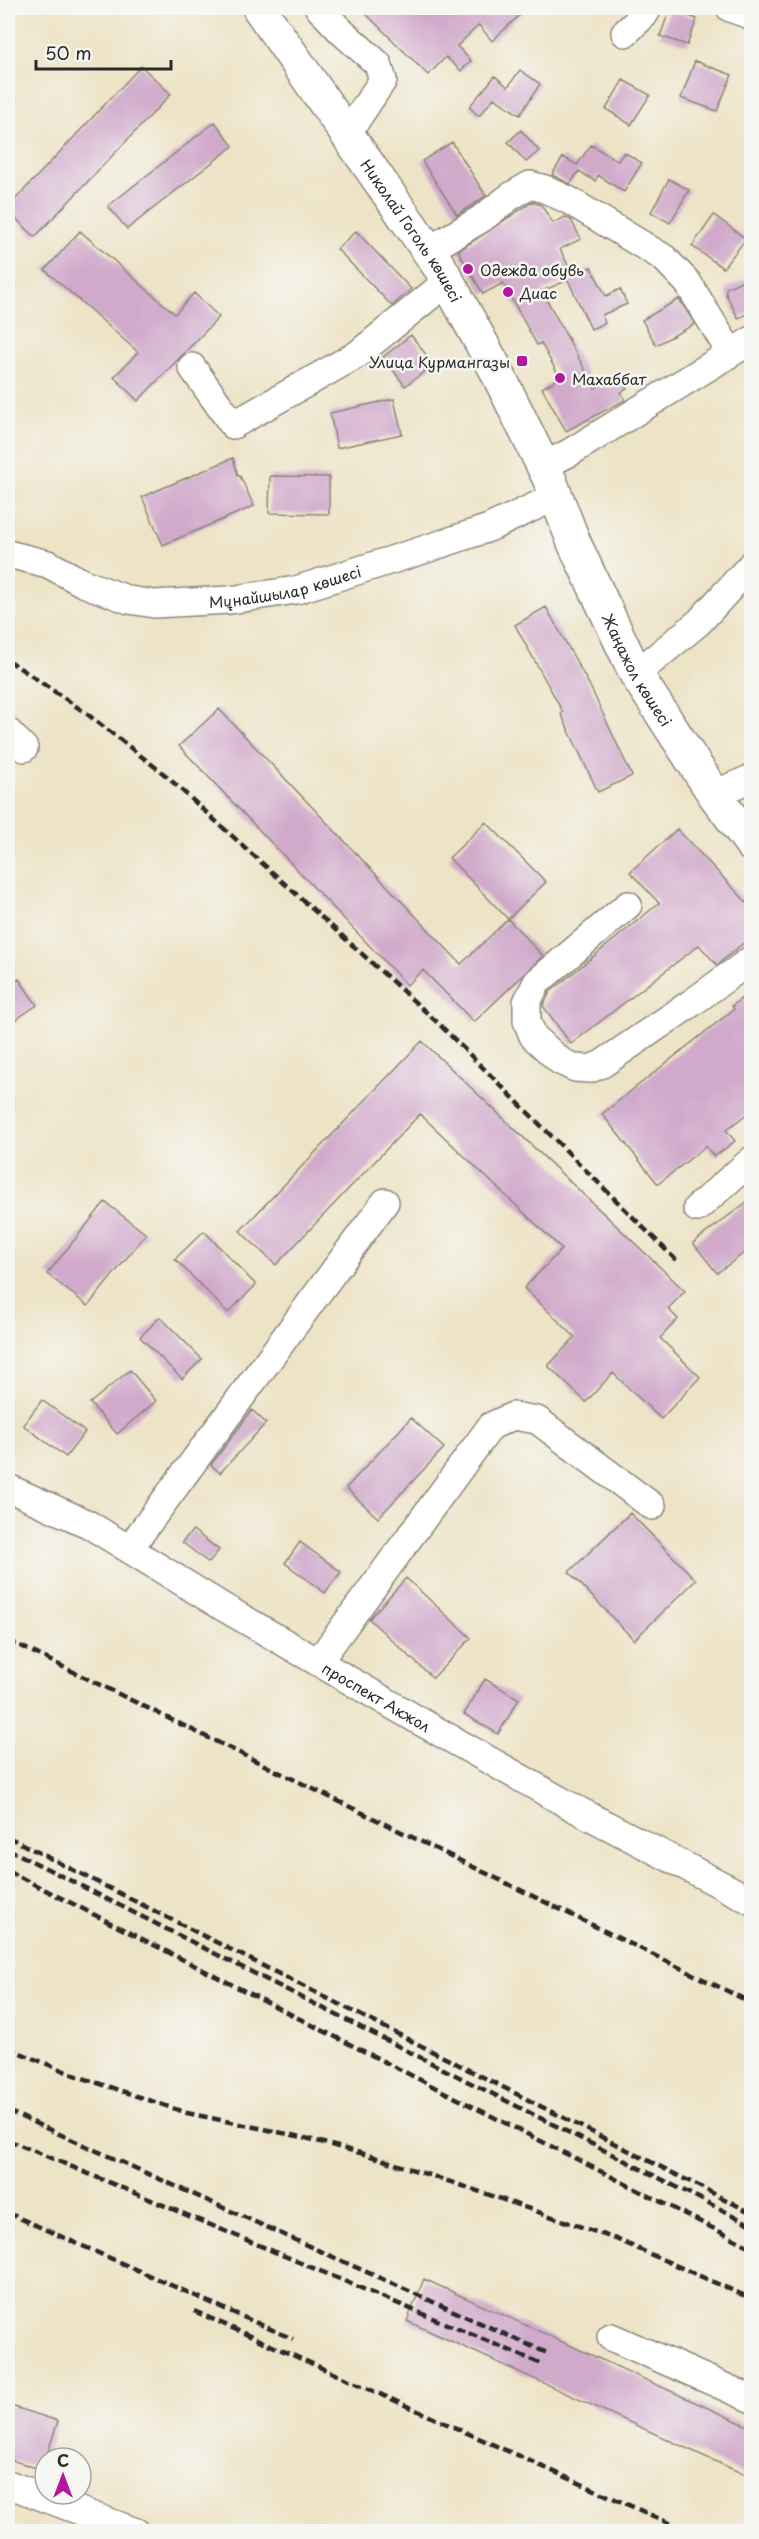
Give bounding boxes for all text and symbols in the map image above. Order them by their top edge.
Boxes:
scale bar [36,33,171,71]
text: 50 m [45,39,92,66]
street label: Николай Гоголь көшесі [356,154,468,306]
place label: Одежда обувь [480,258,584,281]
marker: Одежда обувь [461,262,475,276]
place label: Диас [519,281,557,304]
marker: Диас [501,285,515,299]
place label: Улица Курмангазы [369,350,510,373]
marker: Улица Курмангазы [515,354,529,368]
place label: Махаббат [572,367,647,390]
marker: Махаббат [553,371,567,385]
street label: Мұнайшылар көшесі [208,559,364,613]
street label: Жаңажол көшесі [597,609,678,730]
street label: проспект Акжол [318,1656,435,1737]
north arrow [33,2446,93,2506]
text: С [57,2448,69,2472]

